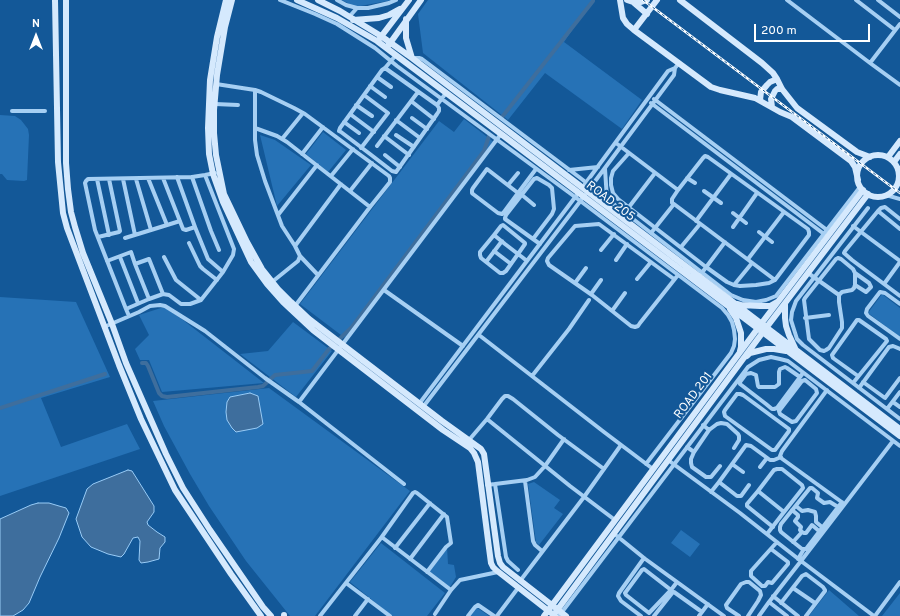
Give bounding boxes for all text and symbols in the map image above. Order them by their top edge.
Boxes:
north arrow [16,16,56,56]
scale bar [756,16,872,42]
text: N [32,17,40,31]
text: 200 m [761,23,797,39]
street label: ROAD 205 [583,179,637,225]
street label: ROAD 201 [672,370,716,422]

